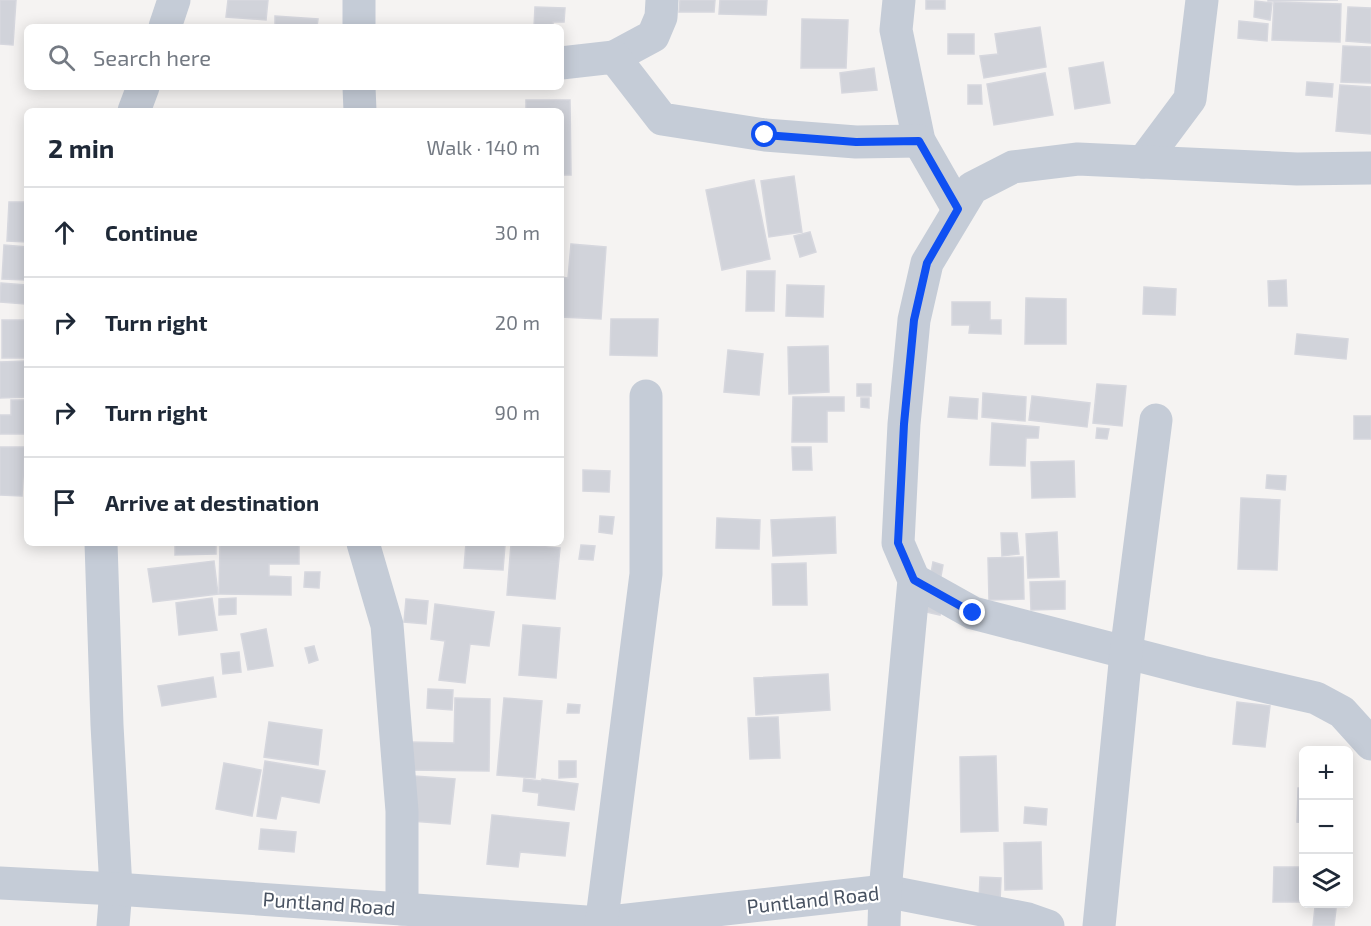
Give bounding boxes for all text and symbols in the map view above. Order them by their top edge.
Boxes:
search box [24,24,564,90]
icon: search [45,41,78,74]
text: Search here [93,44,211,70]
route start [751,121,777,147]
text: 2 min [48,132,114,163]
text: Walk · 140 m [426,135,540,159]
icon: ahead [48,216,81,249]
text: Continue [105,219,198,245]
text: 30 m [495,220,540,244]
icon: right [48,306,81,339]
text: Turn right [105,309,207,335]
text: 20 m [495,310,540,334]
icon: right [48,396,81,429]
text: Turn right [105,399,207,425]
text: 90 m [495,400,540,424]
icon: arrive [48,486,81,519]
text: Arrive at destination [105,489,319,515]
route end [959,599,985,625]
map controls [1299,746,1353,908]
button: + [1299,746,1353,800]
button: − [1299,800,1353,854]
button: layers [1299,854,1353,908]
street label: Puntland Road [746,880,880,918]
street label: Puntland Road [262,886,396,920]

